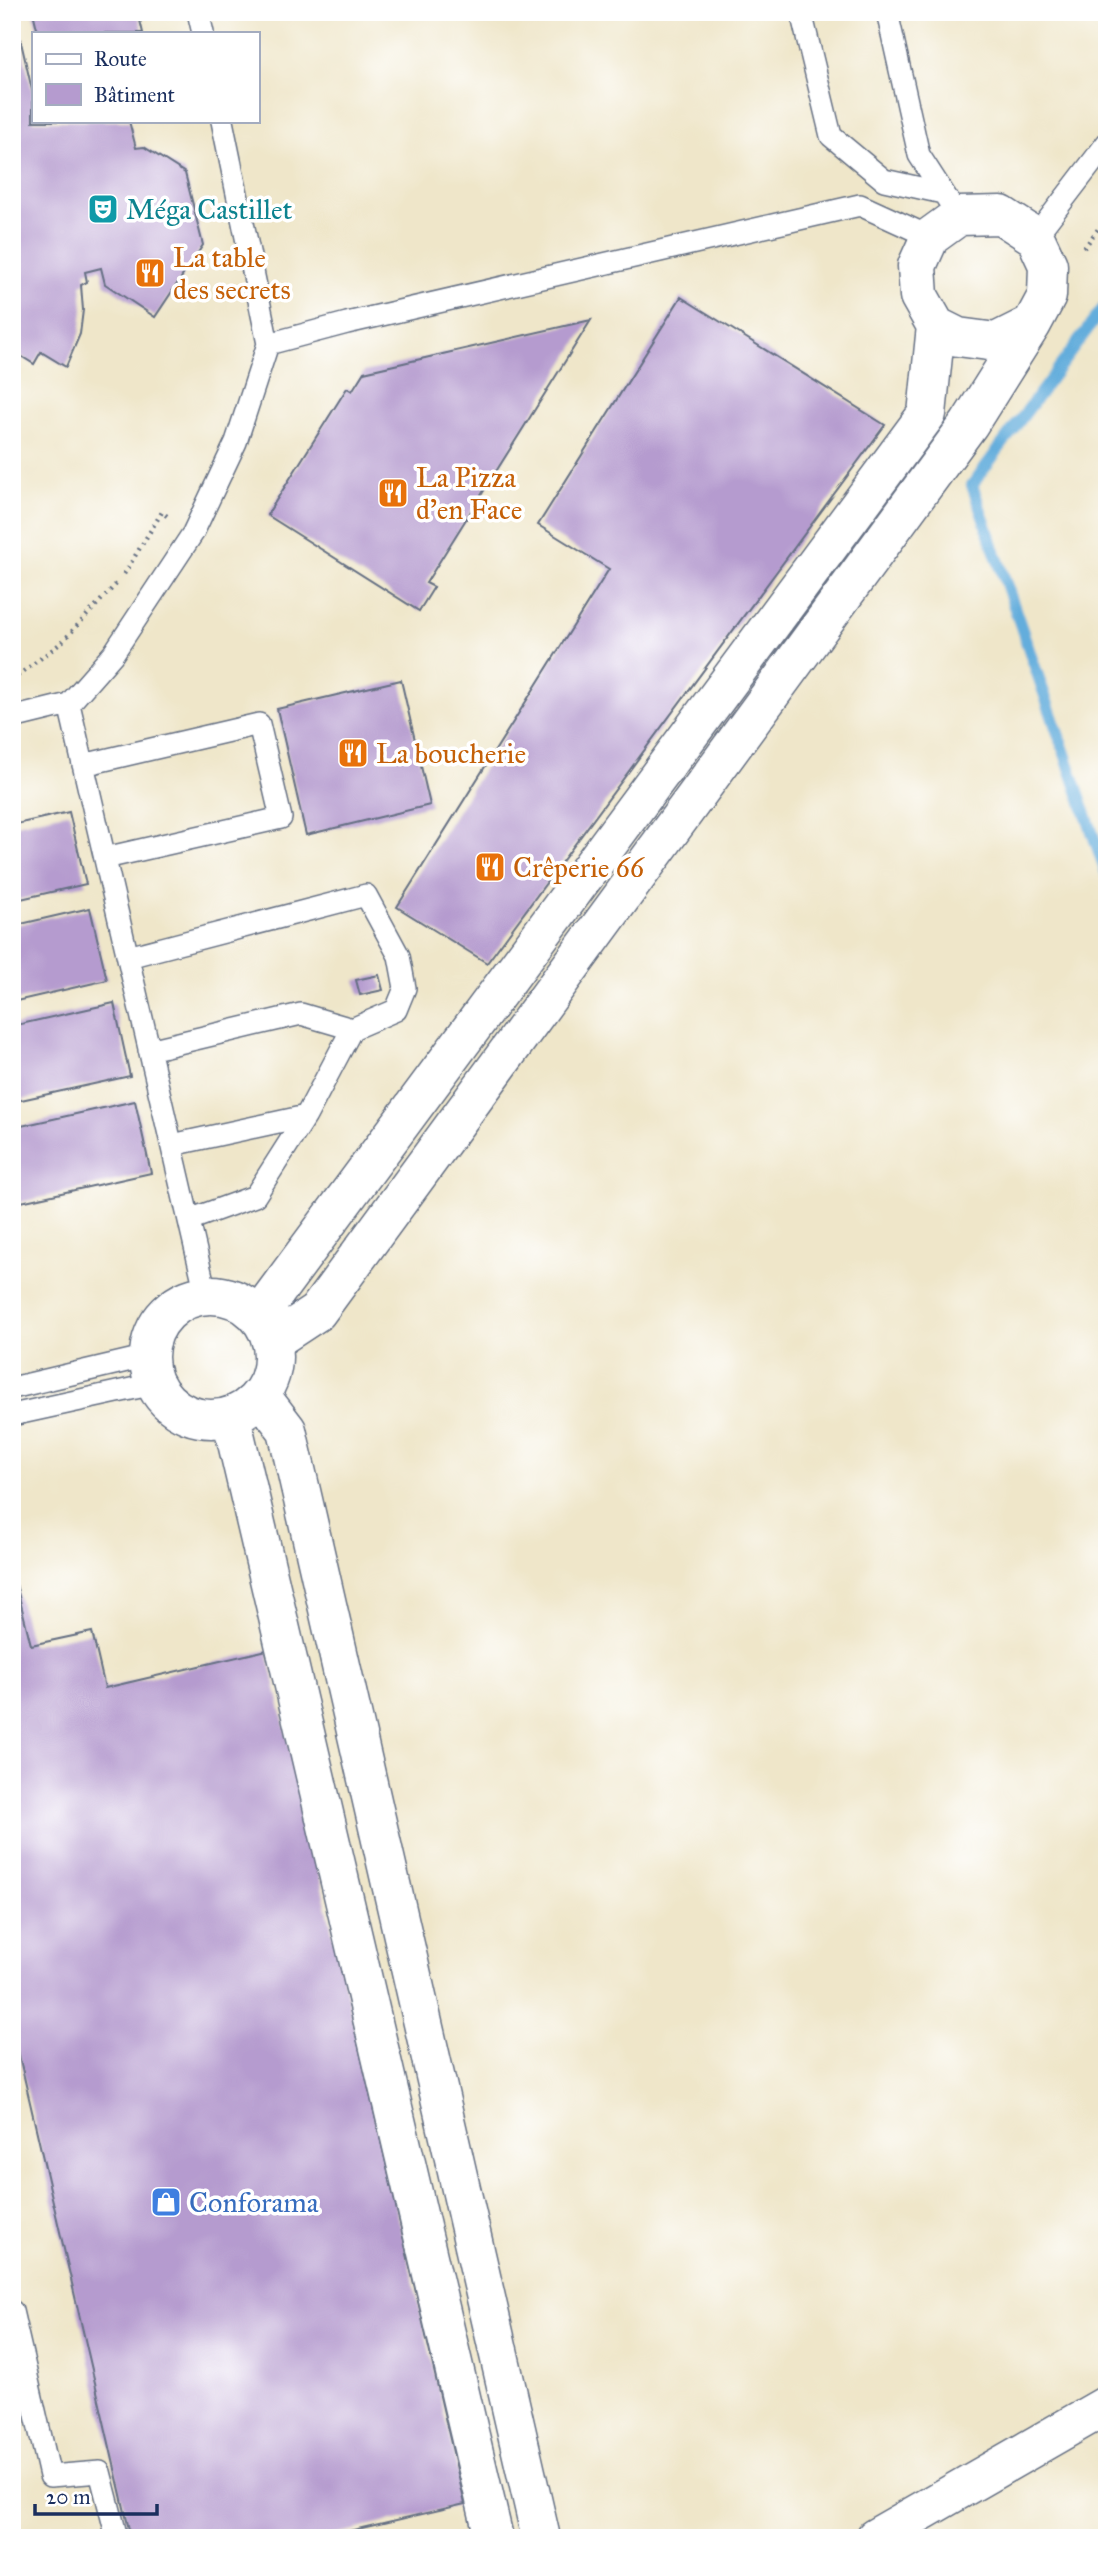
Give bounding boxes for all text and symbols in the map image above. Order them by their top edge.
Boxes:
legend [32,32,259,122]
text: Route [94,46,147,72]
text: Bâtiment [94,82,176,108]
theatre icon: Méga Castillet [86,192,120,226]
place label: Méga Castillet [126,192,293,227]
place label: La table des secrets [173,240,291,307]
restaurant icon: La table des secrets [133,256,167,290]
place label: La Pizza d'en Face [416,460,522,527]
restaurant icon: La Pizza d'en Face [376,476,410,510]
restaurant icon: La boucherie [336,736,370,770]
place label: La boucherie [376,736,526,771]
restaurant icon: Crêperie 66 [473,850,507,884]
place label: Crêperie 66 [513,850,646,885]
shop icon: Conforama [149,2185,183,2219]
place label: Conforama [189,2185,319,2220]
scale bar [35,2473,158,2517]
text: 20 m [46,2484,91,2510]

